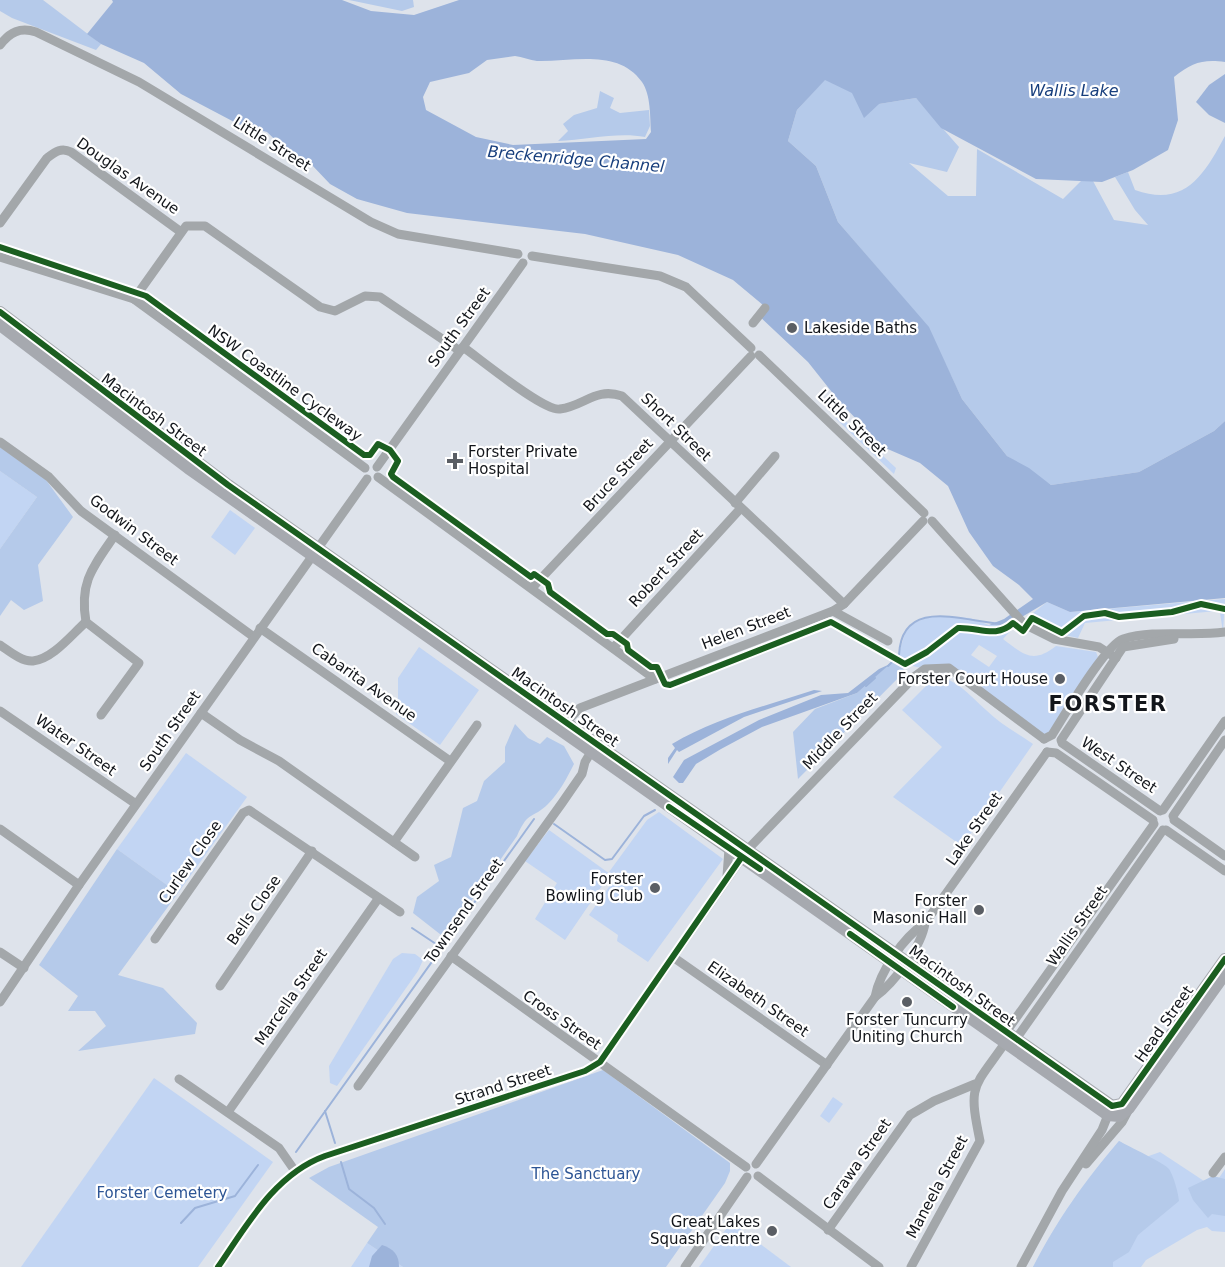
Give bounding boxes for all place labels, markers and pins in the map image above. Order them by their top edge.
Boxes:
place label: Lakeside Baths [804,319,917,337]
marker: Lakeside Baths [785,321,799,335]
place label: Forster Private Hospital [468,443,578,478]
marker: Forster Private Hospital [446,452,464,470]
place label: Forster Court House [898,670,1048,688]
marker: Forster Court House [1053,672,1067,686]
place label: Forster Bowling Club [545,870,644,905]
marker: Forster Bowling Club [648,881,662,895]
place label: Forster Masonic Hall [872,892,968,927]
marker: Forster Masonic Hall [972,903,986,917]
marker: Forster Tuncurry Uniting Church [900,995,914,1009]
place label: Forster Tuncurry Uniting Church [846,1011,968,1046]
place label: Great Lakes Squash Centre [650,1213,760,1248]
marker: Great Lakes Squash Centre [765,1224,779,1238]

